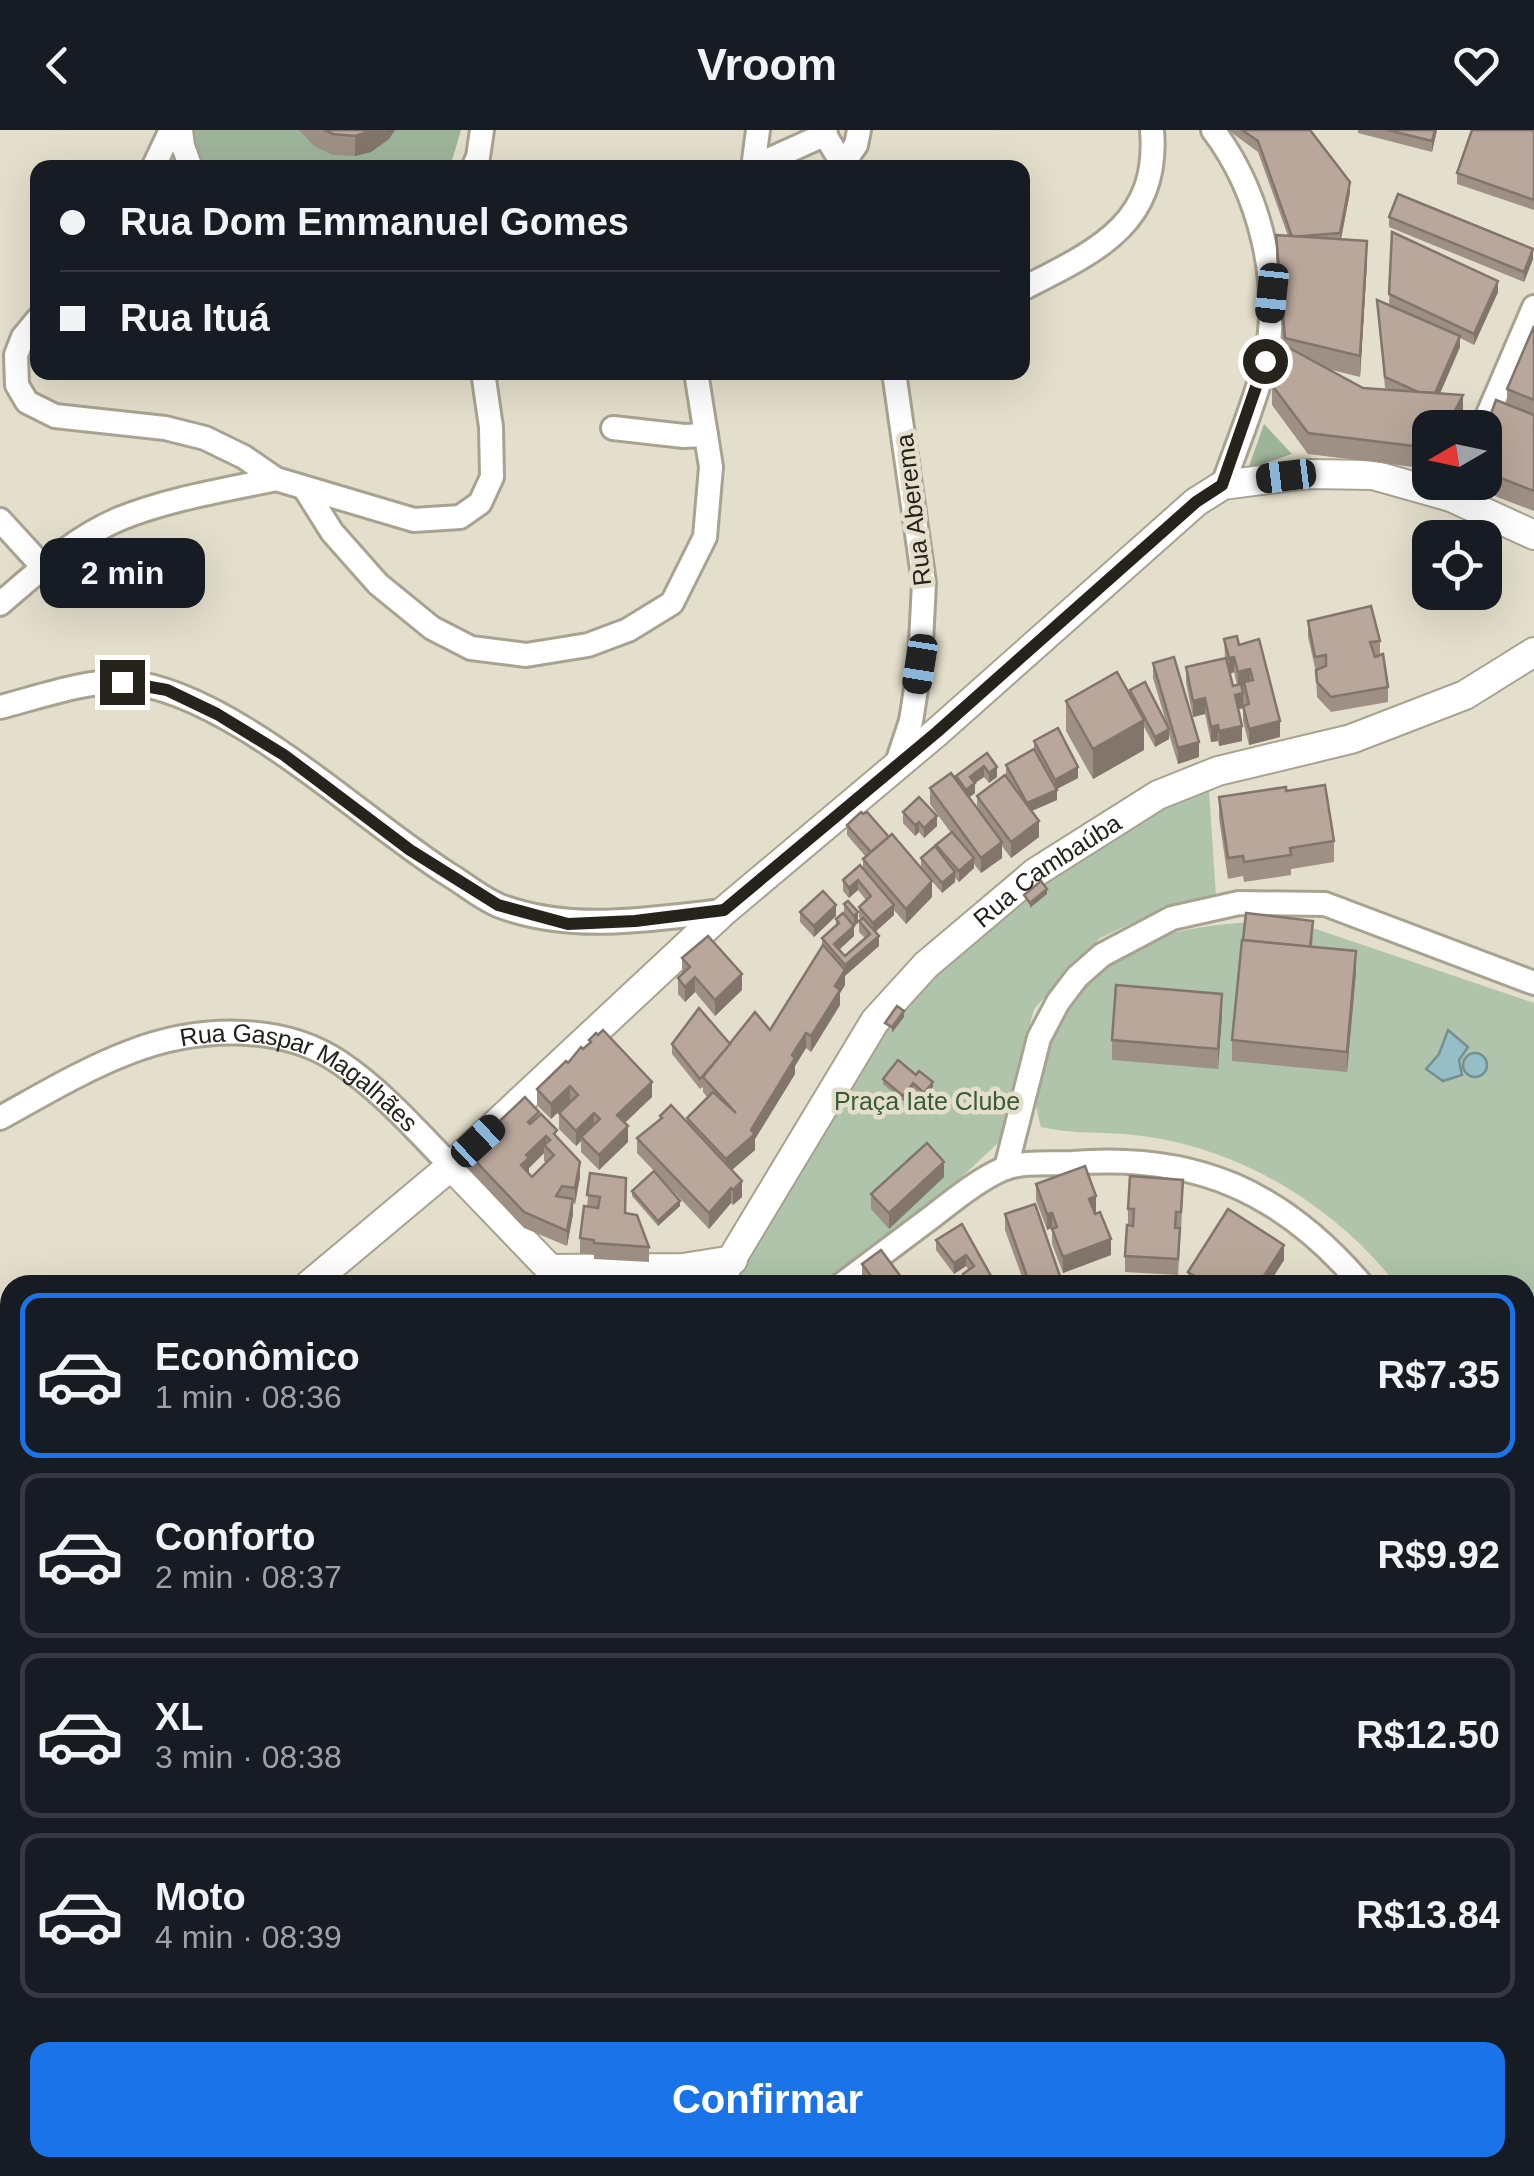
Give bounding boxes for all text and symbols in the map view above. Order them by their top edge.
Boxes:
icon: back [30,38,85,93]
icon: heart [1449,38,1504,93]
text: Vroom [697,39,837,90]
text: Rua Dom Emmanuel Gomes [120,201,629,243]
car [1254,262,1290,324]
text: Rua Ituá [120,297,270,339]
route start [1243,339,1288,384]
north arrow [1412,410,1502,500]
map controls [1412,410,1502,610]
street label: Rua Aberema [890,432,936,588]
car [1254,457,1318,495]
button: locate [1412,520,1502,610]
callout: 2 min [39,537,204,607]
text: 2 min [81,555,164,591]
car [900,632,940,696]
route end [100,660,145,705]
street label: Rua Cambaúba [968,808,1126,933]
street label: Rua Gaspar Magalhães [178,1018,424,1137]
park label: Praça Iate Clube [834,1087,1020,1115]
car [446,1110,510,1172]
icon: car [35,1331,125,1421]
text: Econômico [155,1336,360,1378]
text: R$7.35 [1377,1354,1500,1396]
text: 1 min · 08:36 [155,1379,342,1415]
icon: car [35,1511,125,1601]
text: Conforto [155,1516,315,1558]
text: R$9.92 [1377,1534,1500,1576]
text: 2 min · 08:37 [155,1559,342,1595]
icon: car [35,1691,125,1781]
text: XL [155,1696,204,1738]
text: R$12.50 [1356,1714,1500,1756]
text: 3 min · 08:38 [155,1739,342,1775]
icon: car [35,1871,125,1961]
text: Moto [155,1876,246,1918]
text: R$13.84 [1356,1894,1500,1936]
text: 4 min · 08:39 [155,1919,342,1955]
button: Confirmar [30,2042,1505,2157]

